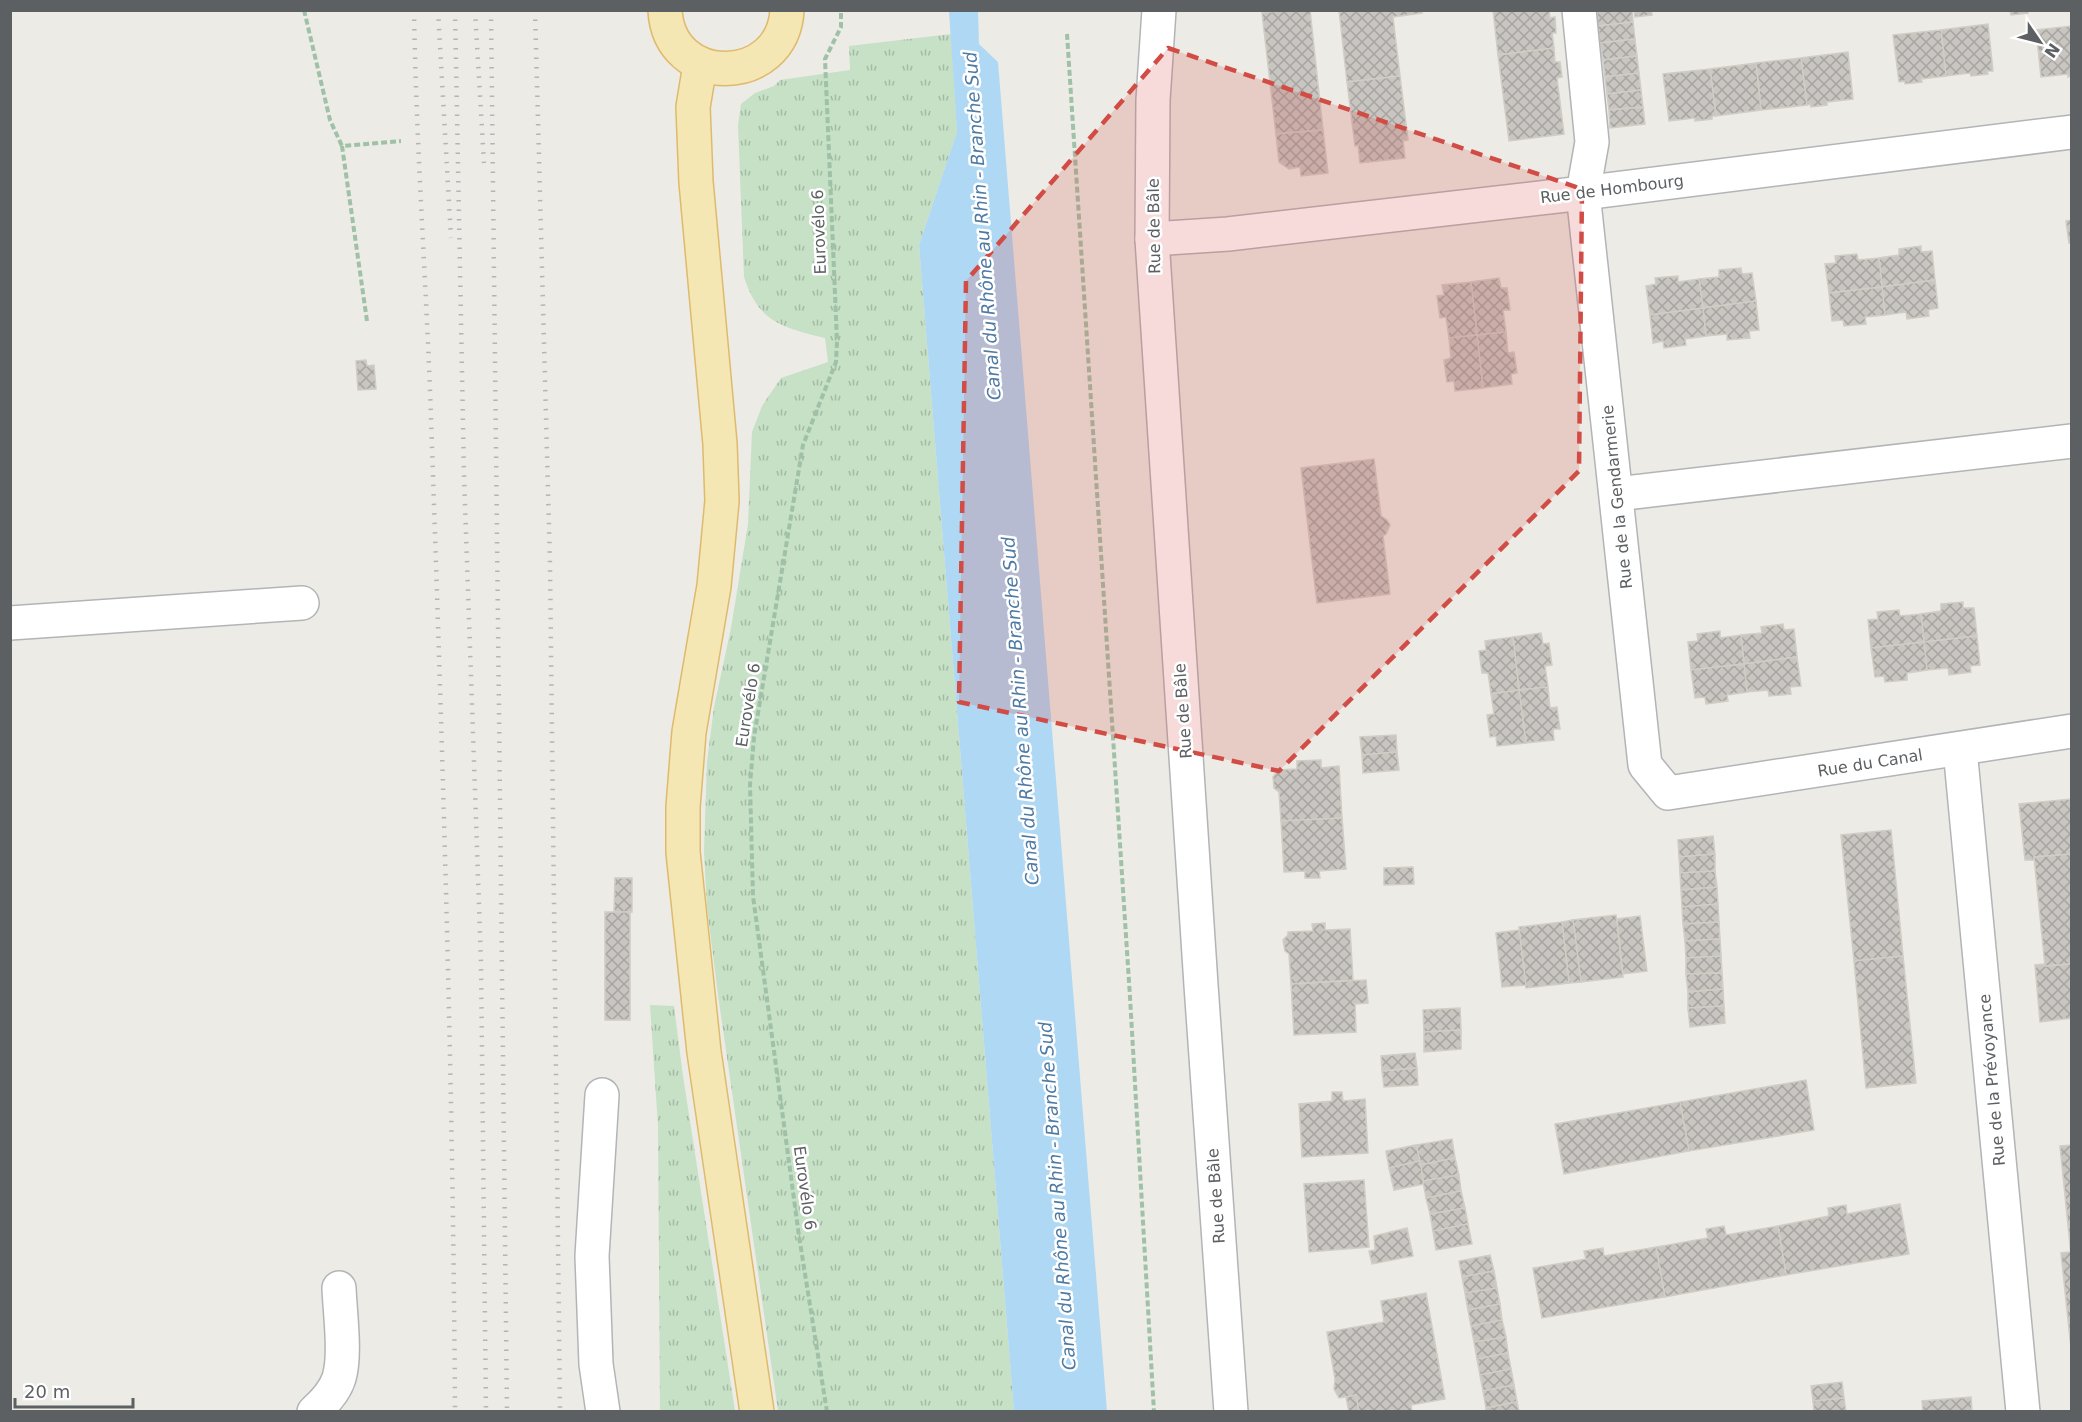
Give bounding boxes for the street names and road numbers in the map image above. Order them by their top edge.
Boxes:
street label: Rue de Hombourg [1539,171,1685,207]
street label: Rue de Bâle [1144,178,1164,274]
street label: Eurovélo 6 [808,189,830,275]
street label: Rue de la Gendarmerie [1598,404,1636,590]
street label: Eurovélo 6 [732,661,764,749]
street label: Rue de Bâle [1170,663,1196,759]
street label: Rue du Canal [1816,745,1924,781]
street label: Rue de la Prévoyance [1975,993,2009,1167]
street label: Eurovélo 6 [790,1145,820,1231]
street label: Rue de Bâle [1203,1148,1229,1244]

